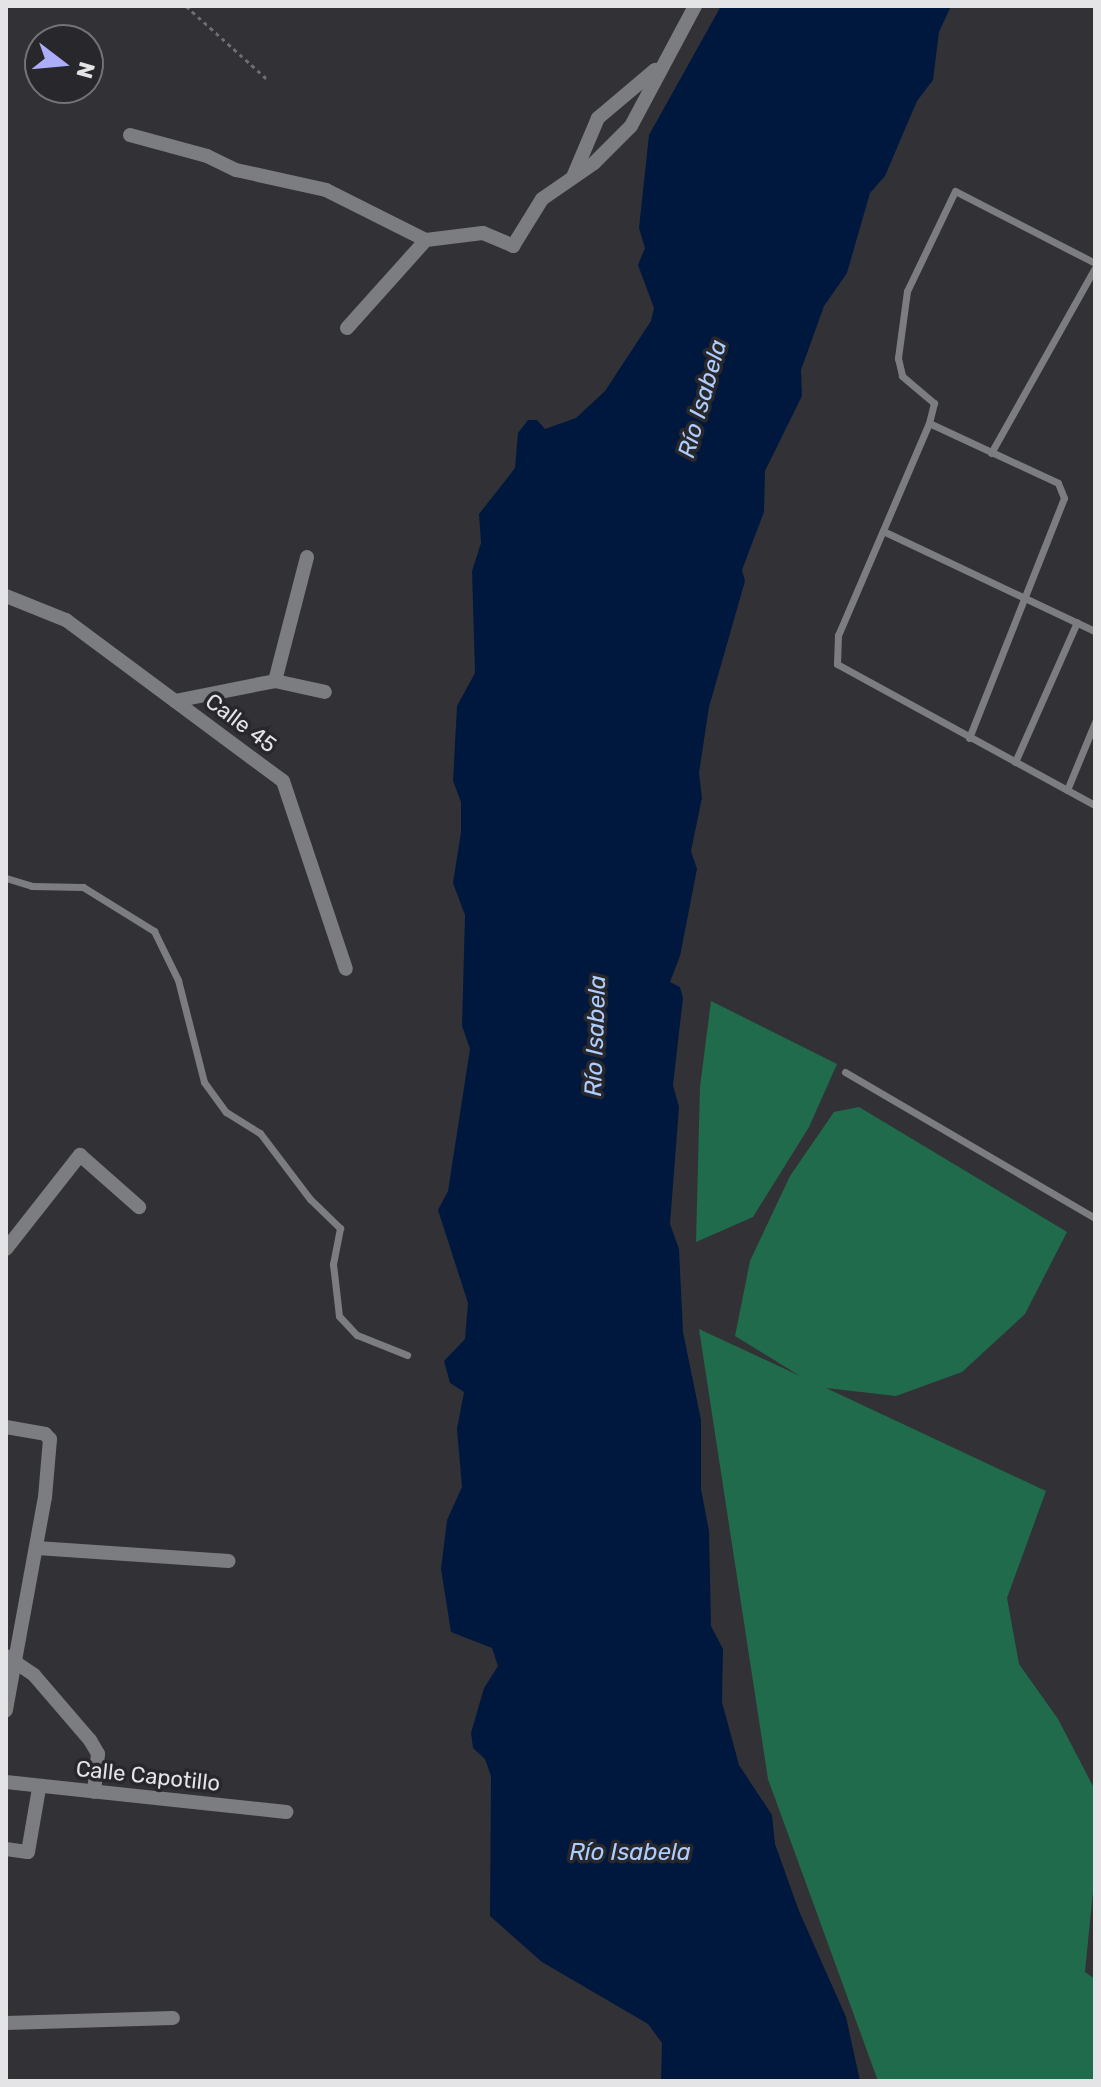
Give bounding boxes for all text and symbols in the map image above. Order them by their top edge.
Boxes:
north arrow [24,24,104,104]
text: N [70,59,101,82]
water label: Río Isabela [672,337,734,461]
street label: Calle 45 [200,688,282,758]
water label: Río Isabela [579,975,613,1097]
street label: Calle Capotillo [75,1755,221,1797]
water label: Río Isabela [569,1839,691,1867]

